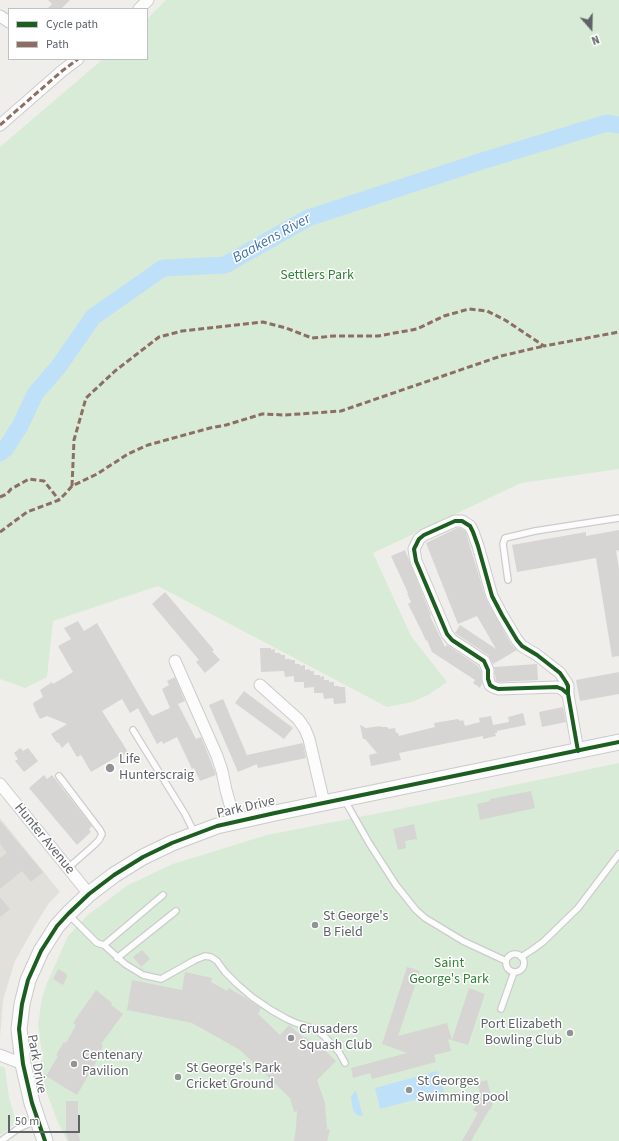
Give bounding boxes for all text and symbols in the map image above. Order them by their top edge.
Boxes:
legend [8,8,148,60]
north arrow [571,8,611,48]
text: Cycle path [46,16,98,33]
text: N [589,31,601,48]
text: Path [46,36,69,53]
water label: Baakens River [230,210,314,268]
park label: Settlers Park [280,268,354,284]
place label: Life Hunterscraig [119,752,194,784]
marker: Life Hunterscraig [104,762,116,774]
street label: Park Drive [215,793,277,823]
street label: Hunter Avenue [10,800,78,878]
place label: St George's B Field [323,909,388,942]
marker: St George's B Field [310,920,320,930]
park label: Saint George's Park [409,956,489,988]
place label: Port Elizabeth Bowling Club [480,1017,562,1050]
place label: Crusaders Squash Club [299,1022,372,1054]
marker: Port Elizabeth Bowling Club [565,1028,575,1038]
street label: Park Drive [23,1033,49,1095]
marker: Crusaders Squash Club [286,1033,296,1043]
place label: Centenary Pavilion [82,1048,143,1080]
marker: Centenary Pavilion [69,1059,79,1069]
place label: St George's Park Cricket Ground [186,1061,280,1094]
marker: St George's Park Cricket Ground [173,1072,183,1082]
place label: St Georges Swimming pool [417,1074,509,1106]
marker: St Georges Swimming pool [404,1085,414,1095]
scale bar [10,1107,82,1133]
text: 50 m [15,1113,39,1130]

